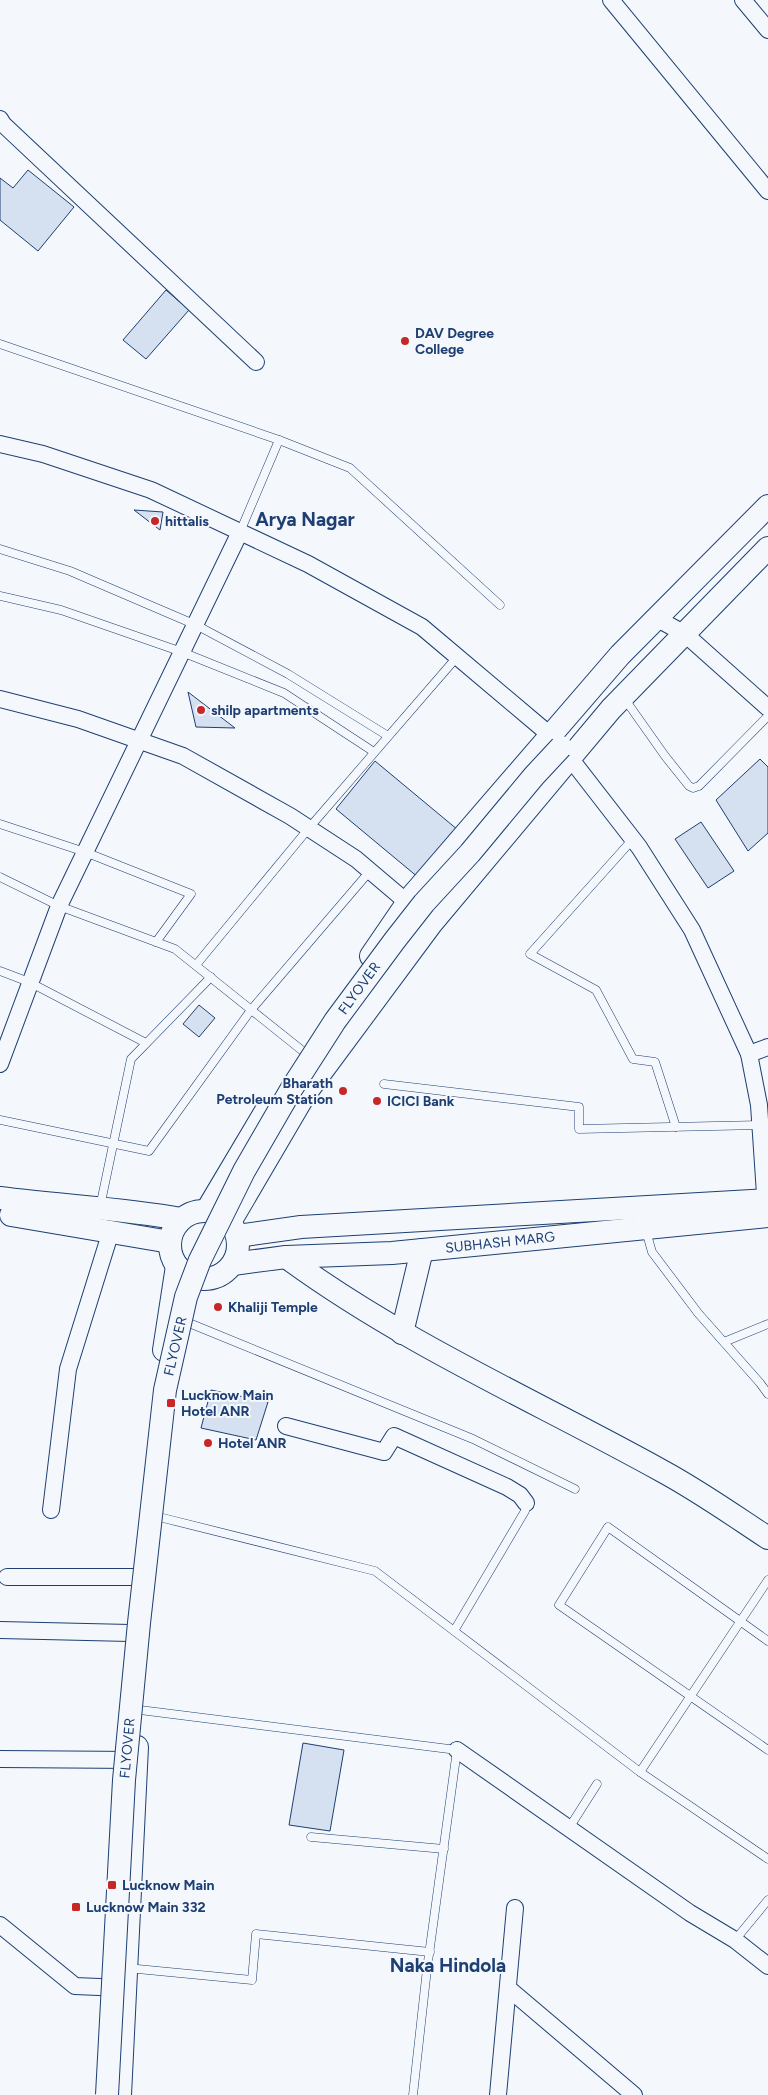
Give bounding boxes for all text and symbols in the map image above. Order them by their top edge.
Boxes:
place label: DAV Degree College [415,325,494,358]
marker: DAV Degree College [399,335,411,347]
district label: Arya Nagar [255,508,355,531]
place label: hittalis [165,513,209,530]
marker: hittalis [149,515,161,527]
place label: shilp apartments [211,702,319,719]
marker: shilp apartments [195,704,207,716]
street label: FLYOVER [335,959,384,1018]
place label: Bharath Petroleum Station [216,1075,333,1108]
marker: Bharath Petroleum Station [337,1085,349,1097]
place label: ICICI Bank [387,1093,455,1110]
marker: ICICI Bank [371,1095,383,1107]
street label: SUBHASH MARG [444,1228,556,1257]
place label: Khaliji Temple [228,1299,318,1316]
marker: Khaliji Temple [212,1301,224,1313]
street label: FLYOVER [160,1314,191,1378]
place label: Lucknow Main Hotel ANR [181,1387,274,1420]
marker: Lucknow Main Hotel ANR [165,1397,177,1409]
place label: Hotel ANR [218,1435,287,1452]
marker: Hotel ANR [202,1437,214,1449]
street label: FLYOVER [116,1717,139,1779]
place label: Lucknow Main [122,1877,215,1894]
marker: Lucknow Main [106,1879,118,1891]
place label: Lucknow Main 332 [86,1899,206,1916]
marker: Lucknow Main 332 [70,1901,82,1913]
district label: Naka Hindola [390,1954,506,1977]

